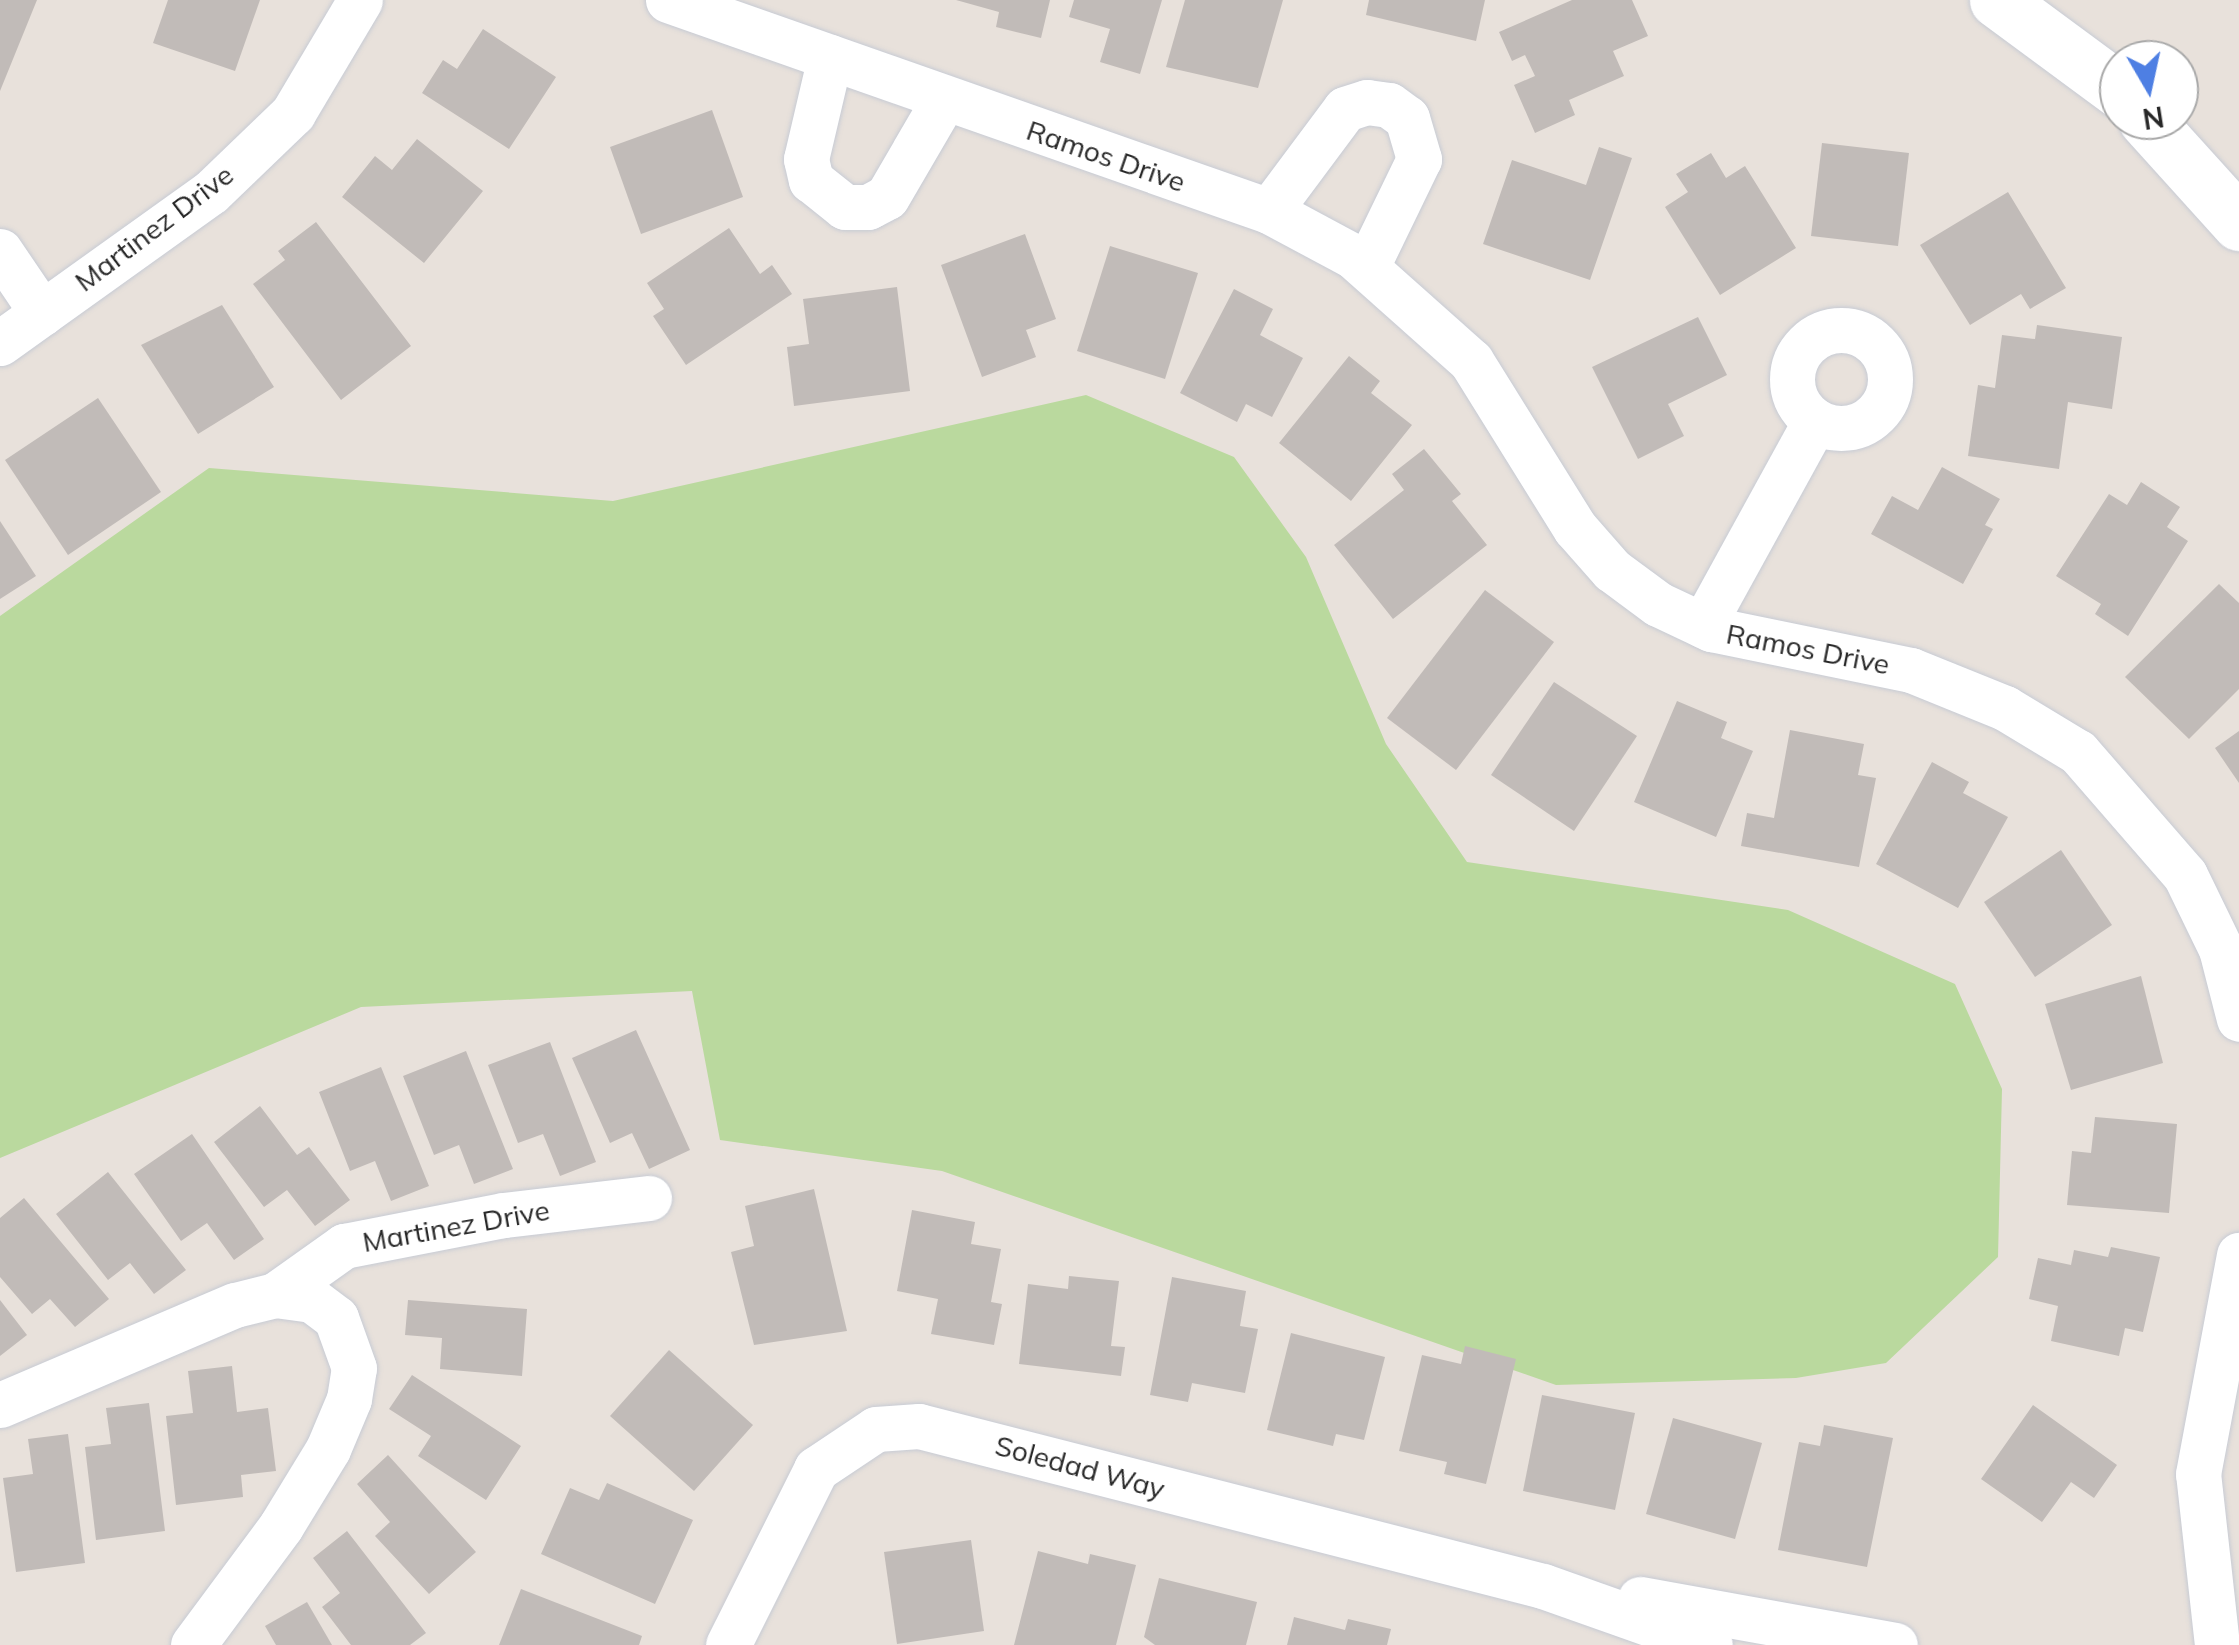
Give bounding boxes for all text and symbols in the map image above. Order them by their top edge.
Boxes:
north arrow [2099,40,2199,140]
text: N [2140,99,2167,137]
street label: Ramos Drive [1022,113,1190,199]
street label: Martinez Drive [68,158,240,298]
street label: Ramos Drive [1724,617,1892,681]
street label: Martinez Drive [360,1193,552,1259]
street label: Soledad Way [992,1428,1168,1506]

